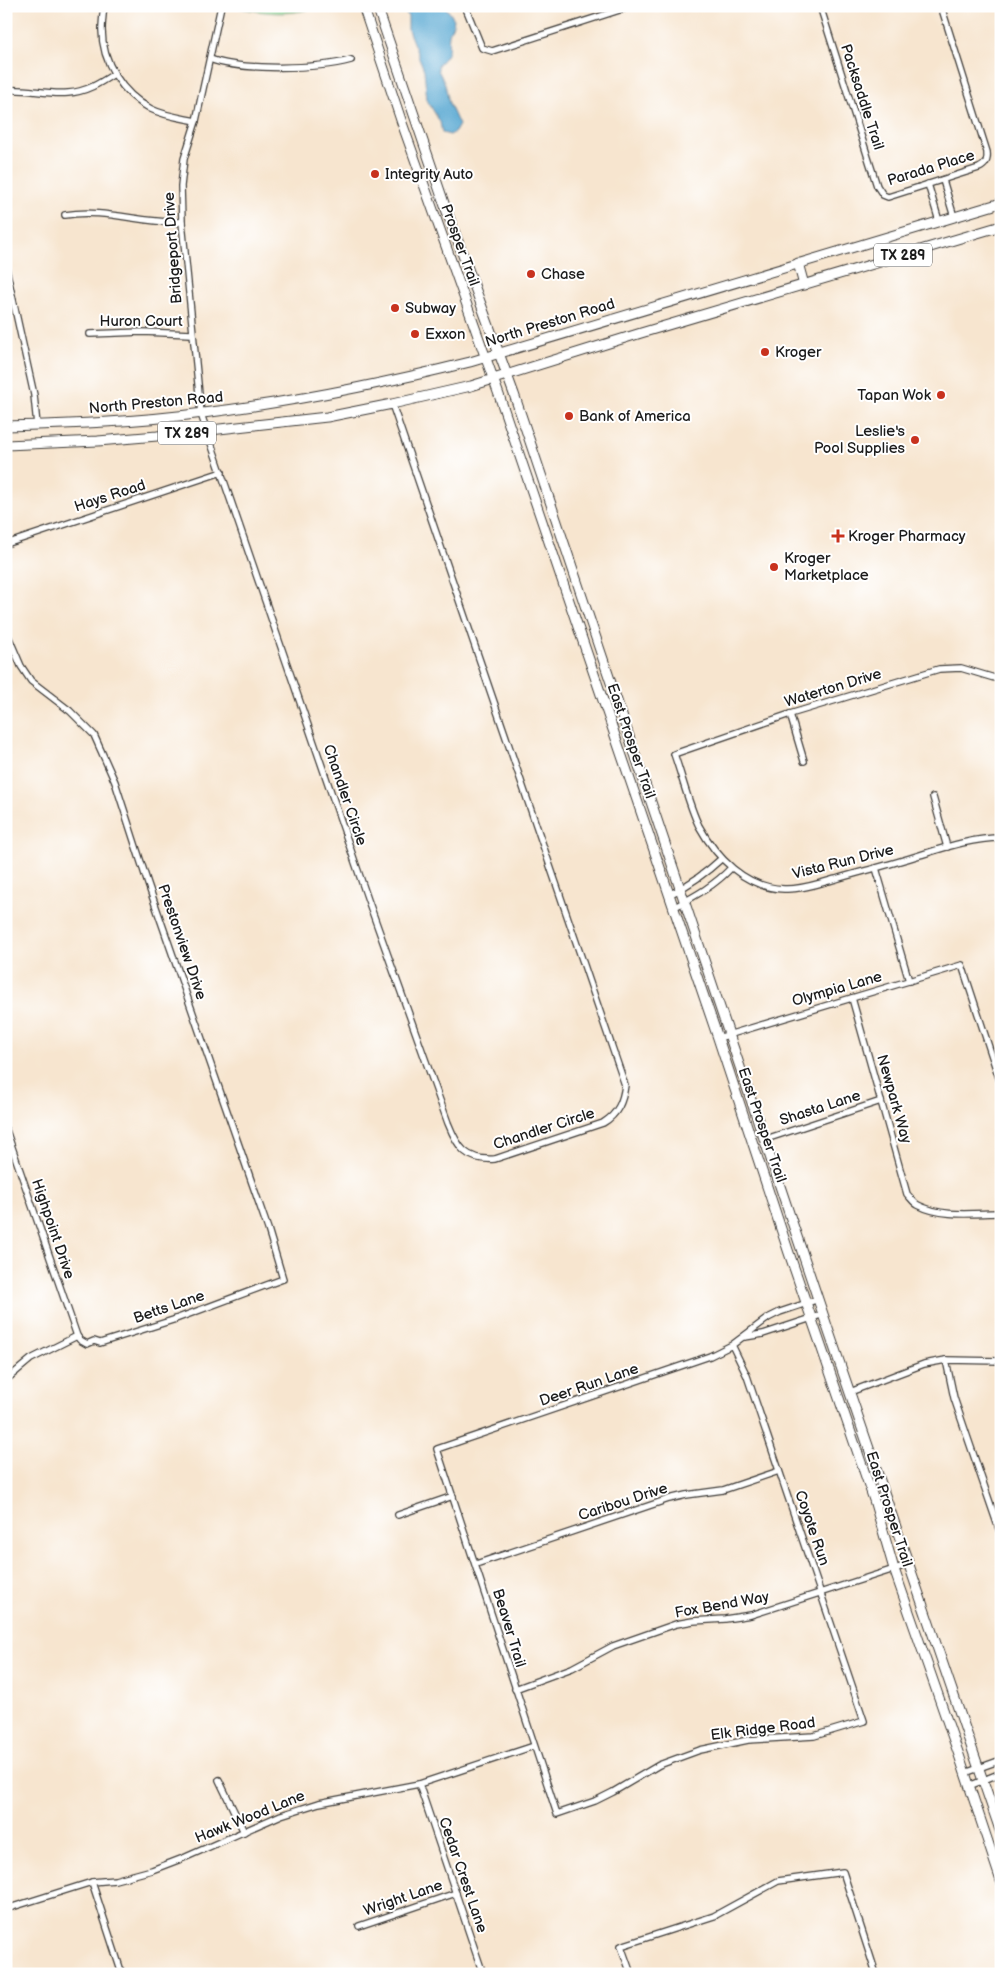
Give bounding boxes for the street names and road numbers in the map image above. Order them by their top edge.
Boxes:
street label: Packsaddle Trail [836,42,888,152]
street label: Parada Place [885,146,977,190]
street label: Bridgeport Drive [160,191,186,305]
street label: Prosper Trail [436,201,484,289]
road number: TX 289 [874,244,932,266]
street label: North Preston Road [483,294,617,352]
street label: Huron Court [99,312,183,331]
street label: North Preston Road [88,388,224,418]
road number: TX 289 [158,422,216,444]
street label: Hays Road [72,476,148,516]
street label: Waterton Drive [782,664,884,712]
street label: East Prosper Trail [602,681,660,801]
street label: Chandler Circle [319,742,371,848]
street label: Vista Run Drive [790,840,896,884]
street label: Prestonview Drive [153,882,211,1002]
street label: Olympia Lane [790,967,884,1011]
street label: Newpark Way [872,1052,916,1146]
street label: East Prosper Trail [733,1065,791,1185]
street label: Shasta Lane [777,1086,863,1130]
street label: Chandler Circle [491,1104,597,1154]
street label: Highpoint Drive [27,1176,79,1282]
street label: Betts Lane [131,1286,207,1328]
street label: Deer Run Lane [537,1359,641,1411]
street label: East Prosper Trail [861,1449,917,1569]
street label: Caribou Drive [576,1479,670,1525]
street label: Coyote Run [790,1488,834,1568]
street label: Beaver Trail [488,1586,530,1670]
street label: Fox Bend Way [673,1587,771,1623]
street label: Elk Ridge Road [710,1713,816,1745]
street label: Hawk Wood Lane [192,1786,308,1848]
street label: Cedar Crest Lane [434,1815,492,1935]
street label: Wright Lane [361,1876,445,1920]

